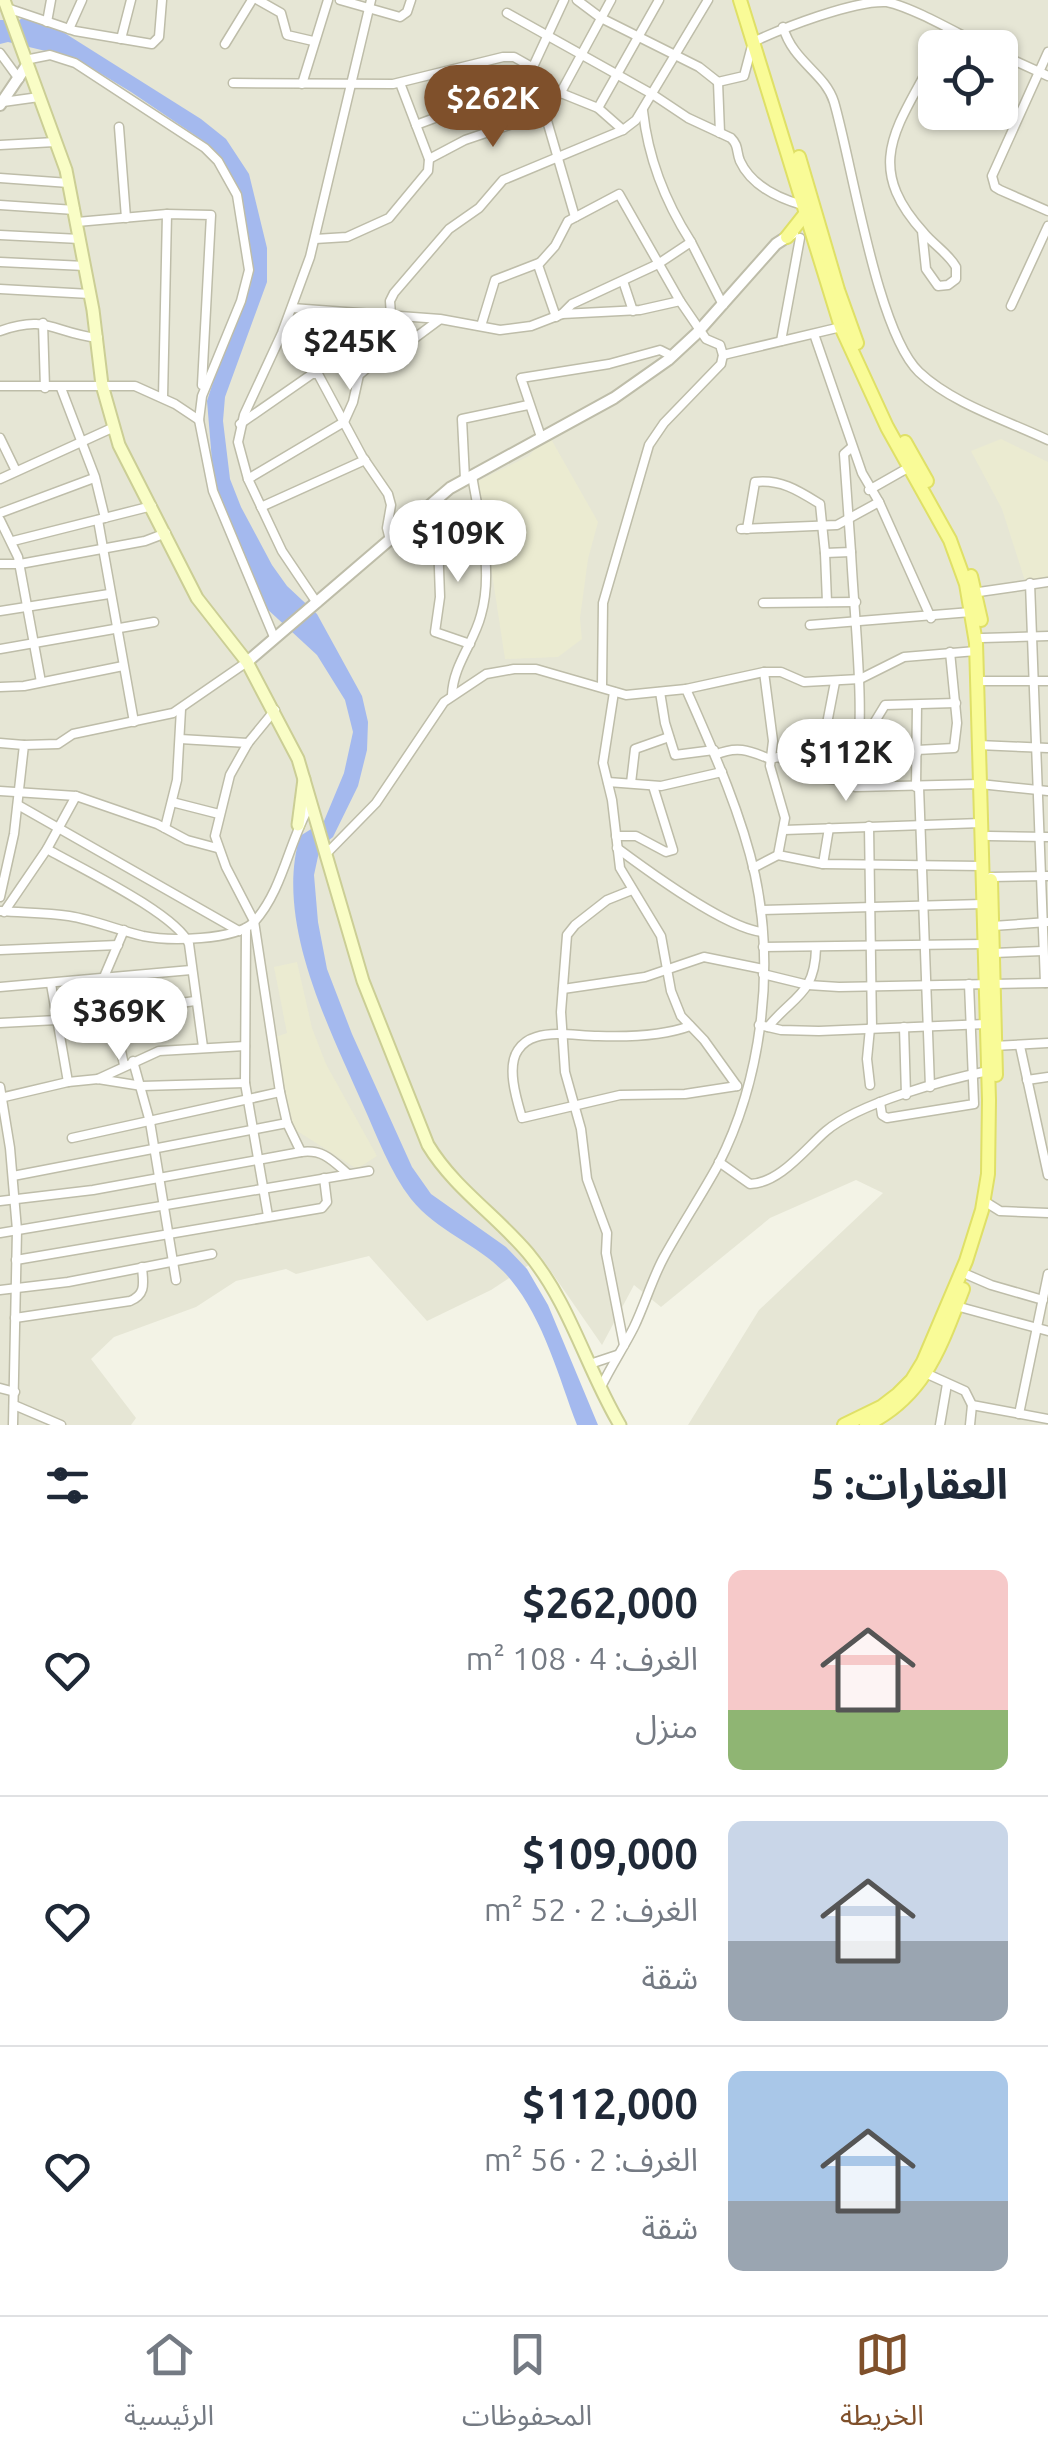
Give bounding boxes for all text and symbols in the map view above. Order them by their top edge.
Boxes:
map controls [918,30,1018,130]
button: locate [918,30,1018,130]
pin: $262K [423,65,563,150]
text: $262K [446,79,540,115]
pin: $245K [280,308,420,393]
text: $245K [303,322,397,358]
pin: $109K [388,500,528,585]
text: $109K [411,514,505,550]
pin: $112K [776,719,916,804]
text: $112K [799,733,893,769]
pin: $369K [49,978,189,1063]
text: $369K [72,992,166,1028]
icon: filters [40,1458,95,1513]
text: العقارات: 5 [811,1460,1008,1507]
text: $262,000 [522,1579,698,1626]
icon: home [808,1610,928,1730]
text: الغرف: 4 · 108 m² [466,1640,698,1676]
icon: heart [40,1643,95,1698]
text: منزل [635,1708,698,1744]
text: $109,000 [522,1830,698,1877]
icon: home [808,1861,928,1981]
text: الغرف: 2 · 52 m² [484,1891,698,1927]
icon: heart [40,1894,95,1949]
text: شقة [642,1959,698,1995]
text: $112,000 [522,2080,698,2127]
icon: home [808,2111,928,2231]
text: الغرف: 2 · 56 m² [484,2141,698,2177]
icon: heart [40,2144,95,2199]
text: شقة [642,2209,698,2245]
tab: الرئيسية [124,2327,214,2446]
tab: المحفوظات [462,2327,592,2446]
tab: الخريطة [840,2327,924,2446]

